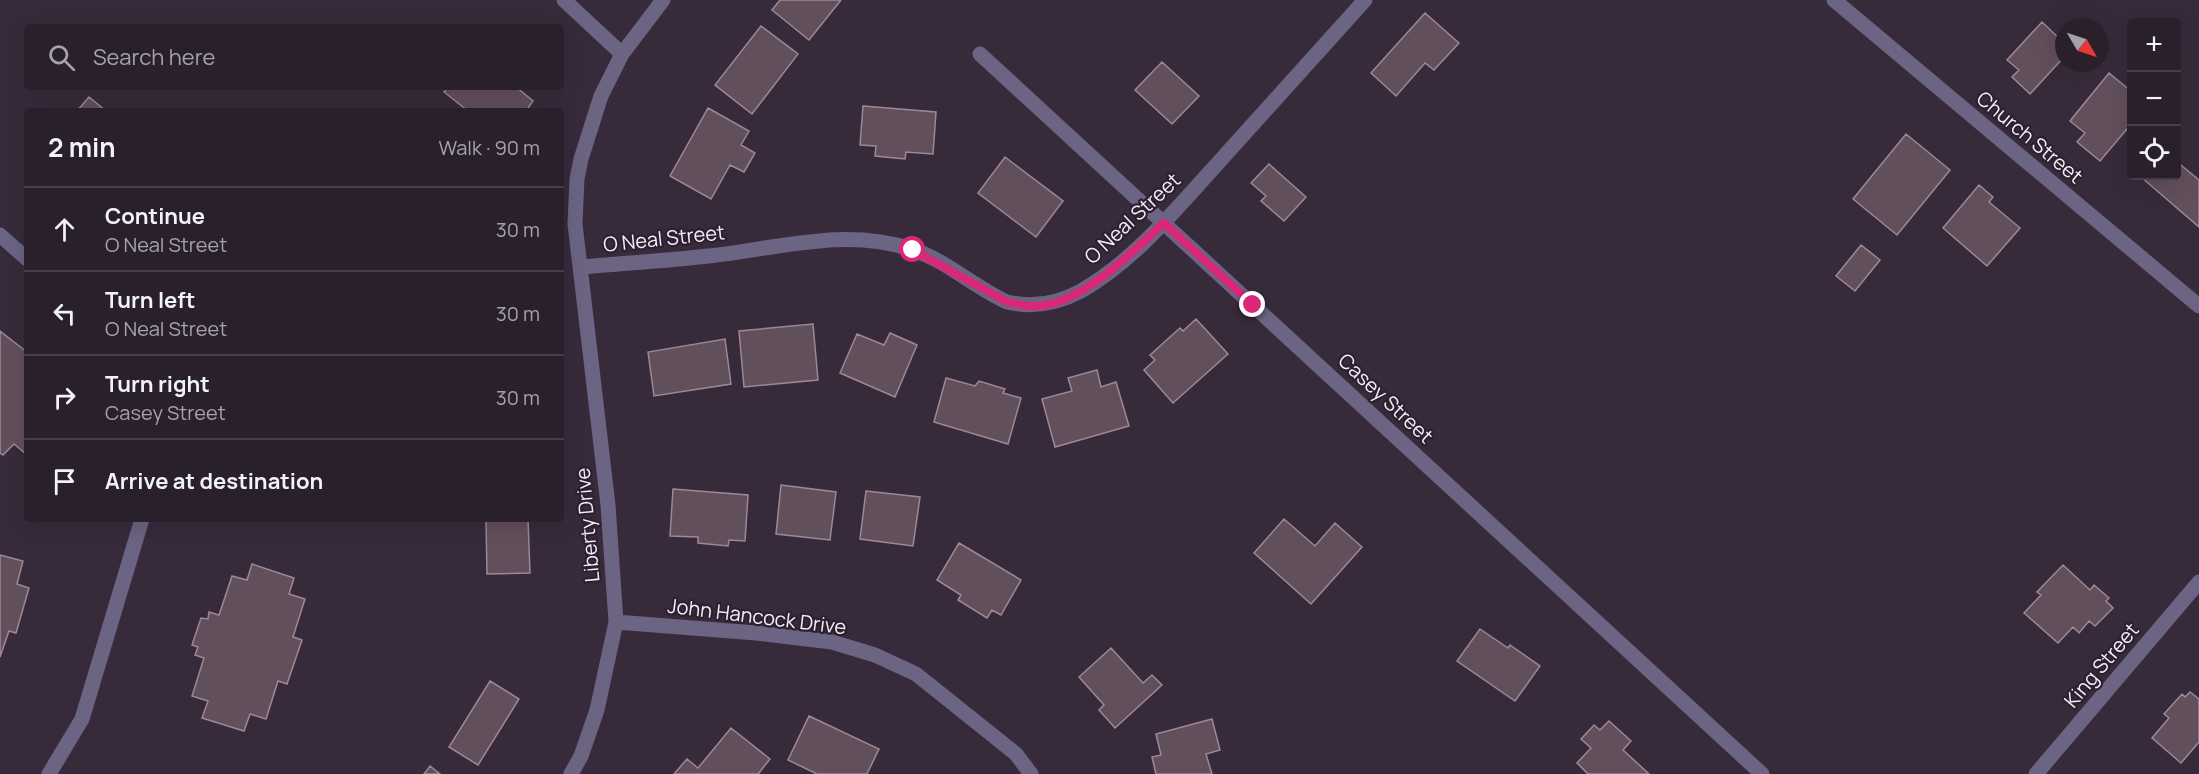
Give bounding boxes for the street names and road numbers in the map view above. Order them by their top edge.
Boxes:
street label: Church Street [1971,85,2089,189]
street label: O Neal Street [1078,166,1186,270]
street label: O Neal Street [602,218,726,258]
street label: Casey Street [1333,347,1439,449]
street label: Liberty Drive [569,467,605,583]
street label: John Hancock Drive [666,592,848,640]
street label: King Street [2058,617,2144,713]

